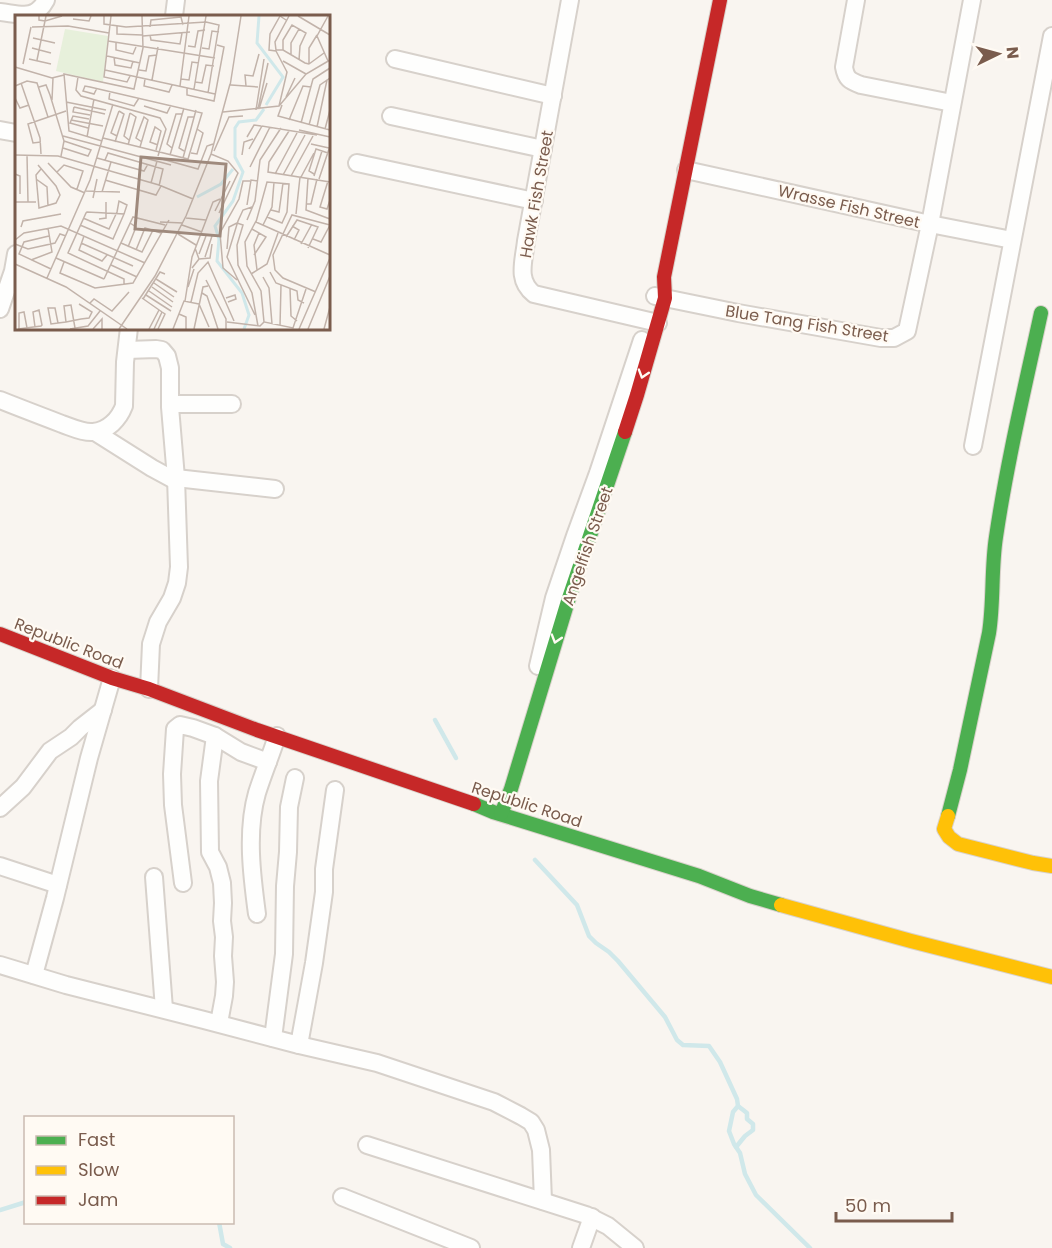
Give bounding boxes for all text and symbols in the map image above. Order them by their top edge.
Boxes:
inset map [15,15,330,330]
north arrow [968,24,1028,84]
text: N [1000,46,1024,60]
street label: Hawk Fish Street [514,128,559,260]
street label: Wrasse Fish Street [776,179,922,234]
street label: Blue Tang Fish Street [724,299,890,348]
one-way arrow [638,368,650,379]
street label: Angelfish Street [556,483,619,609]
street label: Republic Road [11,612,127,675]
one-way arrow [551,633,564,644]
street label: Republic Road [469,776,585,833]
legend [24,1116,234,1224]
text: Fast [78,1127,115,1152]
text: Slow [78,1157,120,1182]
scale bar [836,1185,952,1223]
text: Jam [78,1187,118,1212]
text: 50 m [845,1193,891,1218]

